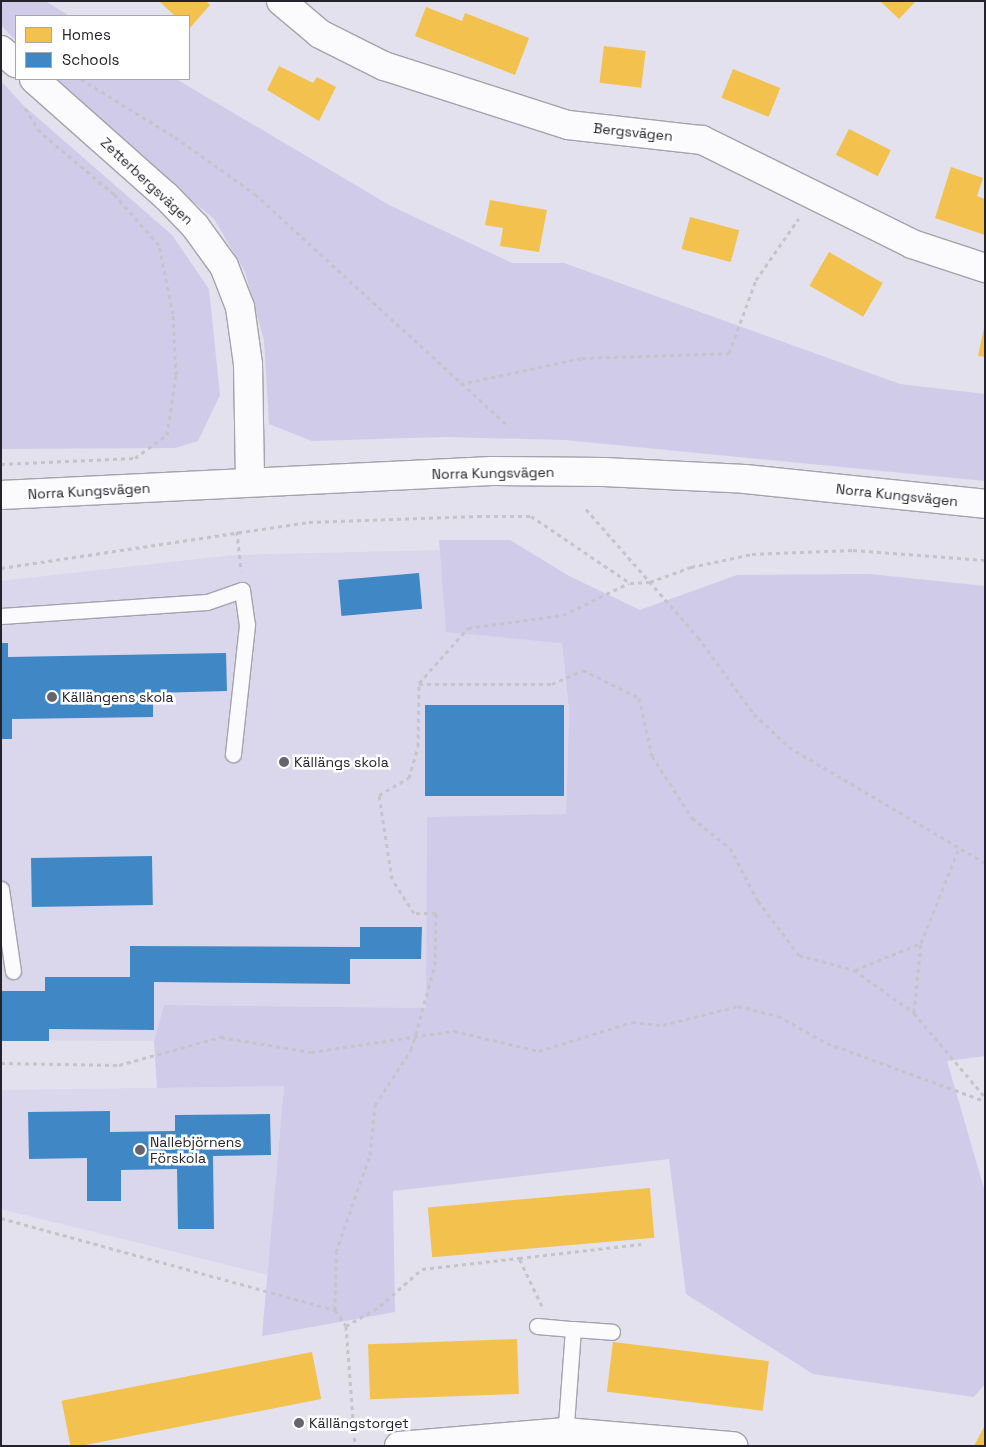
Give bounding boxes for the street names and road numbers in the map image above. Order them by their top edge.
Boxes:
street label: Bergsvägen [592,119,674,145]
street label: Zetterbergsvägen [97,134,197,228]
street label: Norra Kungsvägen [432,464,554,482]
street label: Norra Kungsvägen [27,479,151,503]
street label: Norra Kungsvägen [835,480,959,510]

